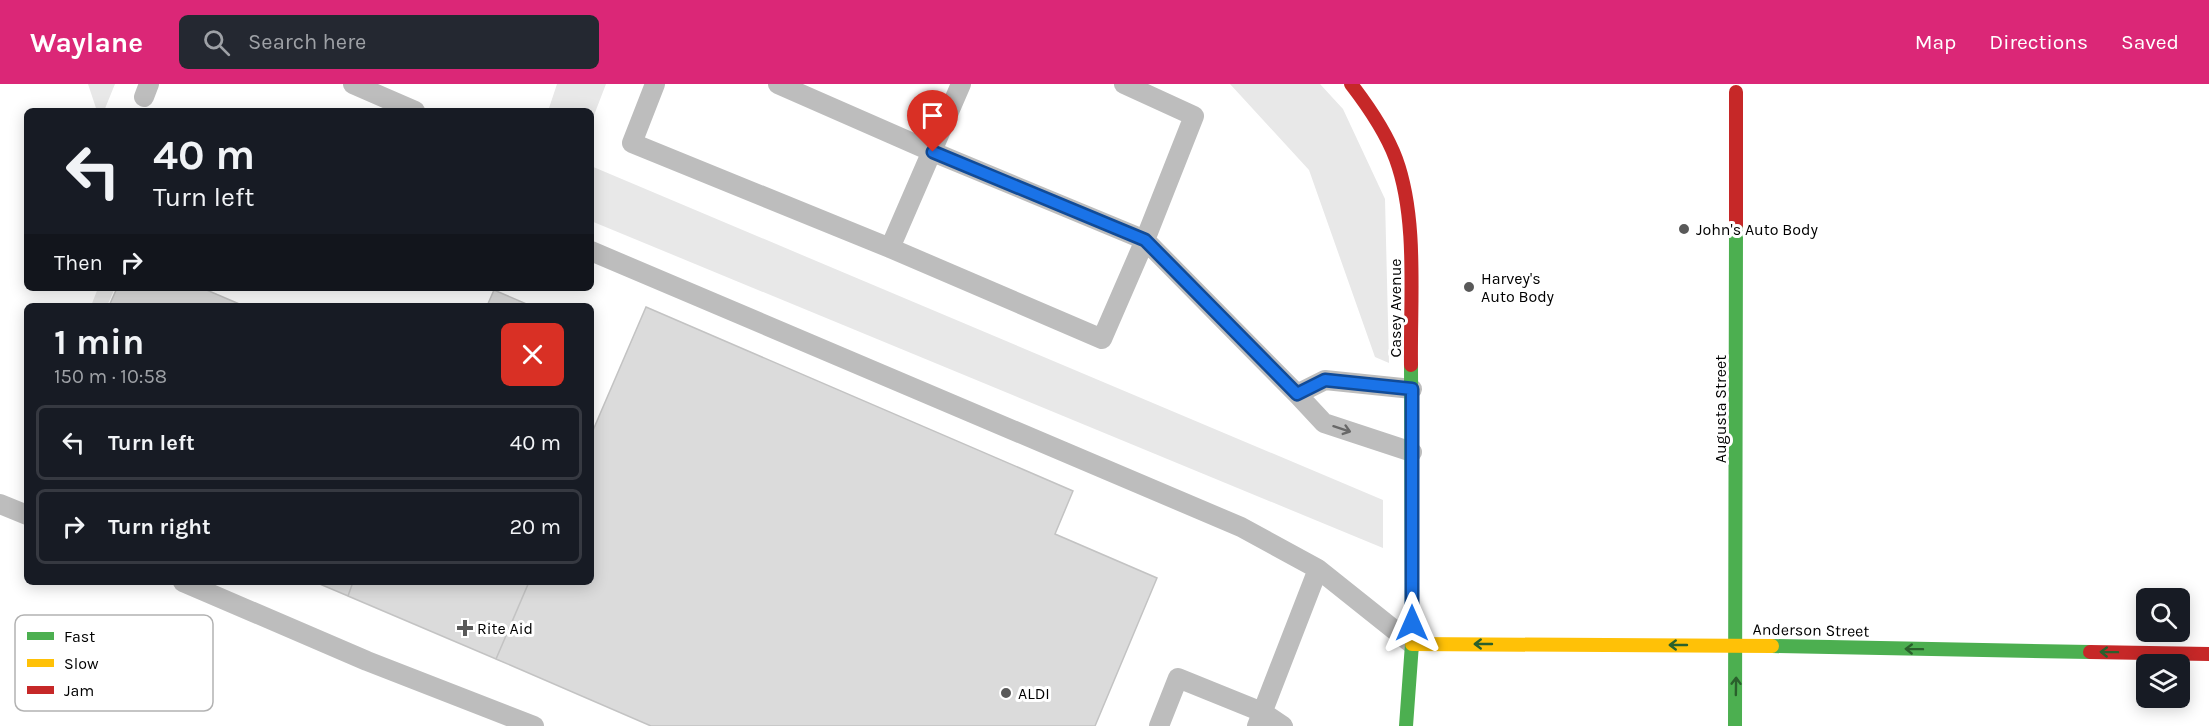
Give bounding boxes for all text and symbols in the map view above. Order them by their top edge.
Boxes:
search box [179,15,599,69]
text: Waylane [30,26,143,59]
icon: search [200,26,233,59]
text: Search here [248,29,366,55]
text: Map [1915,30,1956,54]
text: Directions [1989,30,2088,54]
text: Saved [2121,30,2179,54]
pin [907,90,958,152]
icon: arrive [916,99,949,132]
text: 40 m [153,130,255,180]
icon: left [54,132,132,210]
text: Turn left [153,181,254,213]
place label: John's Auto Body [1696,220,1818,239]
marker: John's Auto Body [1677,222,1691,236]
icon: right [115,246,148,279]
text: Then [54,250,103,276]
street label: Casey Avenue [1386,258,1405,358]
place label: Harvey's Auto Body [1481,269,1555,306]
marker: Harvey's Auto Body [1462,280,1476,294]
text: 1 min [54,321,144,363]
button: close [501,323,564,386]
street label: Augusta Street [1711,355,1730,463]
text: 150 m · 10:58 [54,365,167,388]
one-way arrow [1332,424,1351,435]
icon: left [57,426,90,459]
text: Turn left [108,430,195,456]
text: 40 m [510,430,561,456]
icon: right [57,510,90,543]
text: Turn right [108,514,211,540]
text: 20 m [509,514,561,540]
map controls [2136,588,2190,708]
button: search [2136,588,2190,642]
position arrow [1380,591,1444,655]
legend [15,615,213,711]
place label: Rite Aid [477,619,533,638]
street label: Anderson Street [1752,619,1870,641]
marker: Rite Aid [458,621,472,635]
text: Fast [64,627,95,646]
one-way arrow [1474,638,1494,650]
one-way arrow [1669,639,1689,651]
one-way arrow [1904,643,1924,655]
one-way arrow [2099,647,2119,658]
text: Slow [64,654,99,673]
button: layers [2136,654,2190,708]
one-way arrow [1730,676,1742,696]
text: Jam [64,681,94,700]
place label: ALDI [1018,684,1050,703]
marker: ALDI [999,686,1013,700]

